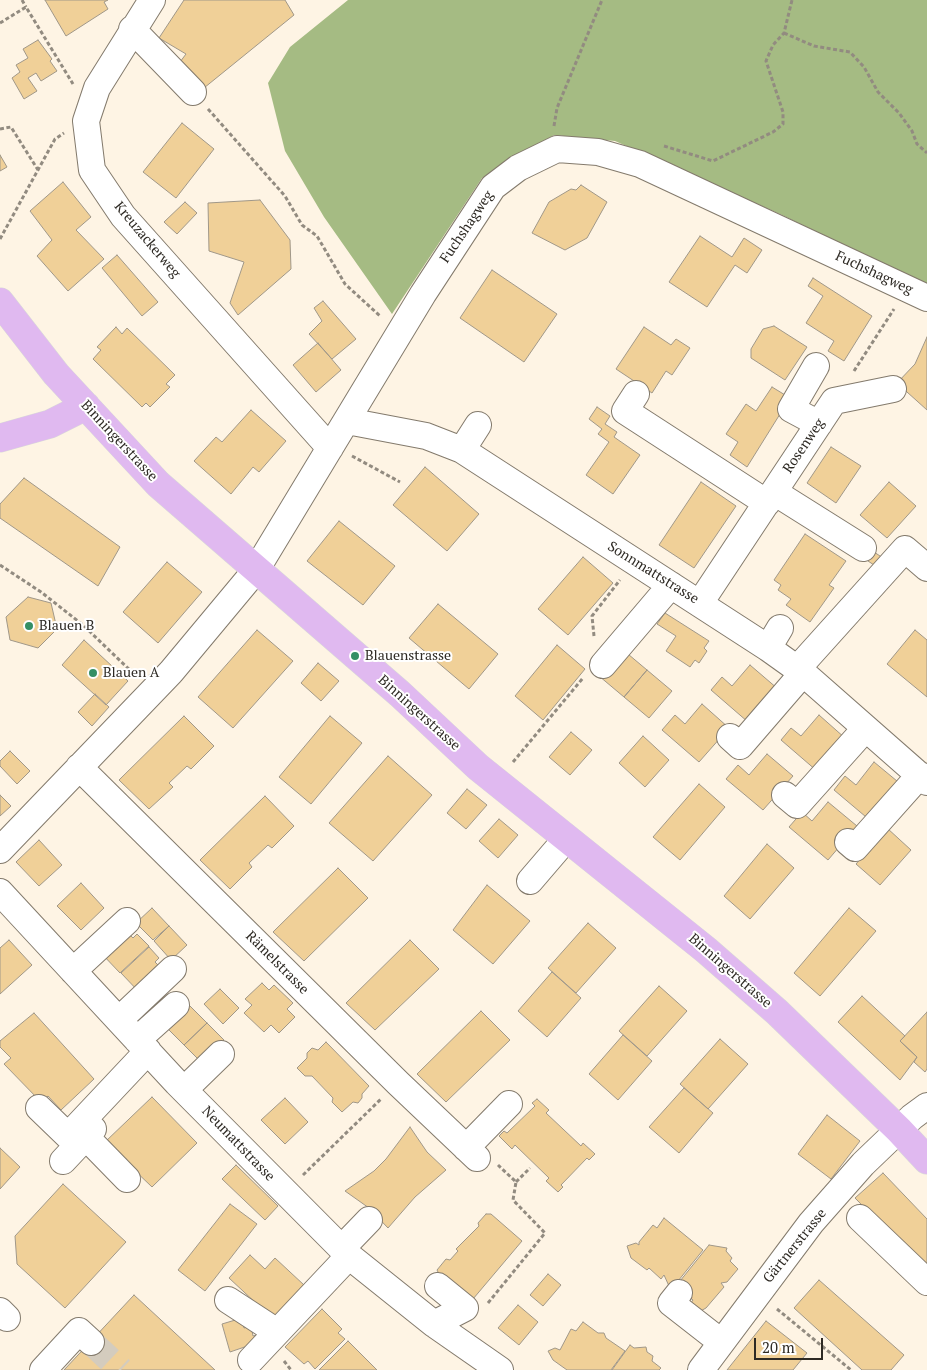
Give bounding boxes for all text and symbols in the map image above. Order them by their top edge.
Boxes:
street label: Fuchshagweg [437,188,497,266]
street label: Kreuzackerweg [110,199,184,281]
street label: Fuchshagweg [833,248,915,298]
street label: Binningerstrasse [77,397,161,485]
street label: Rosenweg [780,416,828,476]
street label: Sonnmattstrasse [604,538,702,608]
place label: Blauen B [39,618,94,634]
marker: Blauen B [23,620,35,632]
place label: Blauenstrasse [365,648,451,664]
marker: Blauenstrasse [349,650,361,662]
place label: Blauen A [103,665,159,681]
marker: Blauen A [87,667,99,679]
street label: Binningerstrasse [374,672,464,754]
street label: Rämelstrasse [242,928,312,998]
street label: Binningerstrasse [685,930,775,1012]
street label: Neumattstrasse [198,1103,278,1185]
street label: Gärtnerstrasse [760,1205,830,1287]
scale bar [757,1328,826,1360]
text: 20 m [762,1337,795,1357]

